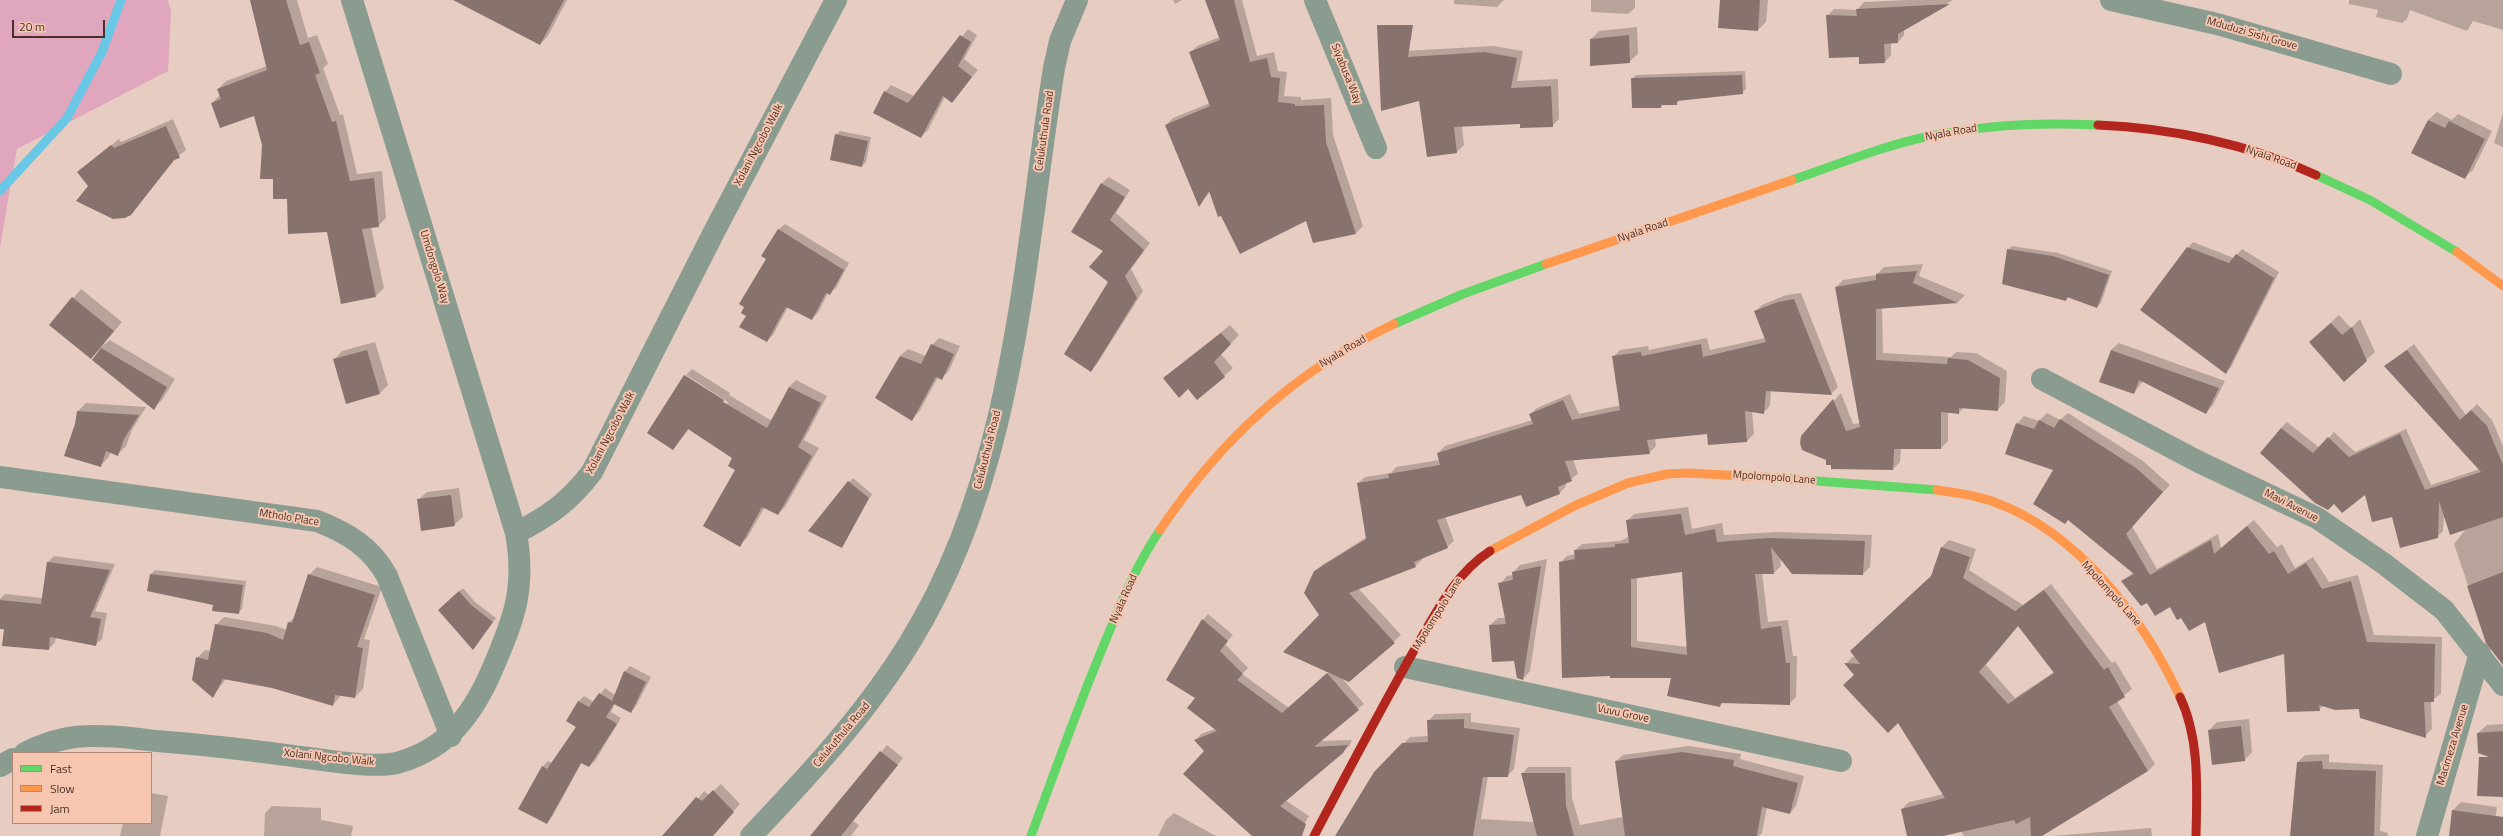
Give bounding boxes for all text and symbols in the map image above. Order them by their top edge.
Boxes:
scale bar [14,12,107,38]
street label: Mduduzi Sishi Grove [2205,15,2299,53]
text: 20 m [19,17,45,36]
street label: Siyabusa Way [1328,42,1364,106]
street label: Celukuthula Road [1033,90,1057,172]
street label: Xolani Ngcobo Walk [732,102,786,188]
street label: Nyala Road [1924,122,1978,144]
street label: Nyala Road [2244,143,2298,173]
street label: Nyala Road [1616,216,1670,246]
street label: Umdongolo Way [417,229,451,305]
street label: Nyala Road [1317,333,1369,371]
street label: Xolani Ngcobo Walk [584,390,638,476]
street label: Celukuthula Road [972,409,1004,491]
street label: Mpolompolo Lane [1732,469,1816,487]
street label: Mavi Avenue [2262,487,2320,525]
street label: Mtholo Place [258,507,320,529]
street label: Mpolompolo Lane [2078,559,2144,629]
street label: Nyala Road [1107,572,1141,626]
street label: Mpolompolo Lane [1410,575,1466,653]
street label: Celukuthula Road [811,700,873,770]
street label: Vuvu Grove [1596,702,1650,726]
street label: Macimeza Avenue [2434,703,2472,787]
street label: Xolani Ngcobo Walk [283,747,375,769]
legend [12,752,152,824]
text: Fast [50,759,72,778]
text: Slow [50,779,75,798]
text: Jam [50,799,70,818]

